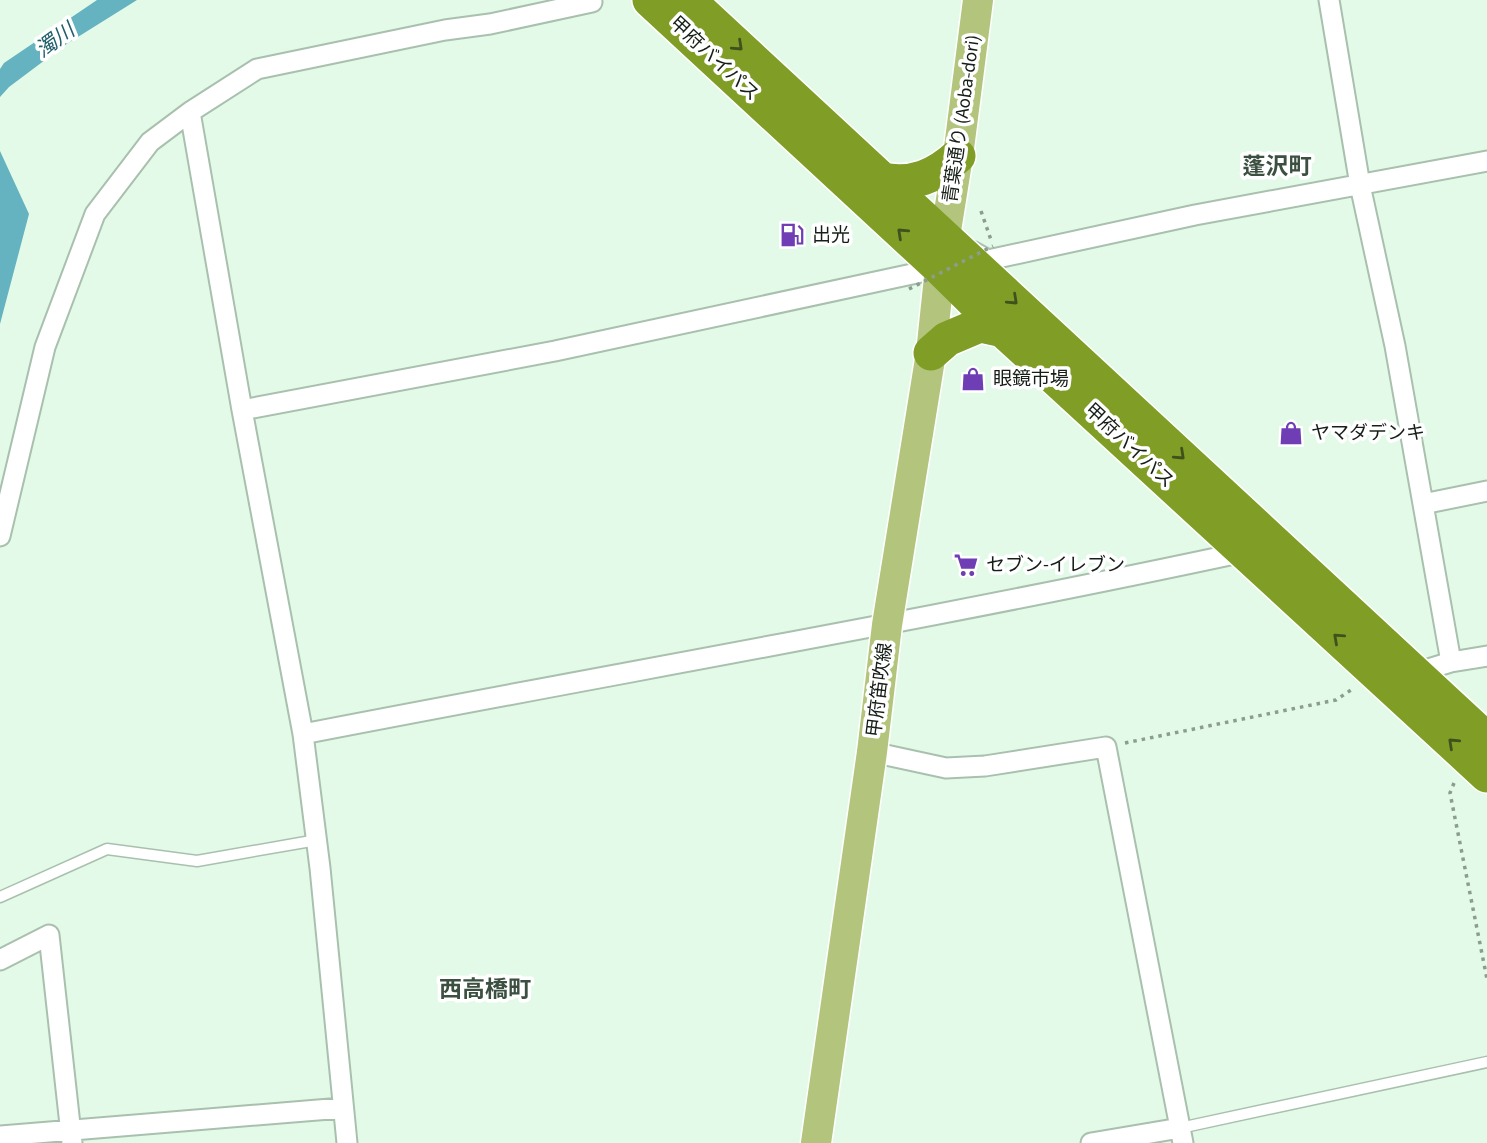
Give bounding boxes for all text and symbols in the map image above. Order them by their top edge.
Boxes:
street label: 甲府バイパス [663,10,765,108]
water label: 濁川 [29,14,82,64]
street label: 青葉通り (Aoba-dori) [937,33,987,205]
one-way arrow [730,38,743,51]
district label: 蓬沢町 [1243,150,1312,183]
fuel station icon: 出光 [778,221,806,249]
place label: 出光 [812,222,850,249]
one-way arrow [897,229,910,241]
one-way arrow [1005,292,1018,305]
shop icon: 眼鏡市場 [959,365,987,393]
place label: 眼鏡市場 [993,366,1069,393]
street label: 甲府バイパス [1078,397,1180,495]
shop icon: ヤマダデンキ [1277,419,1305,447]
place label: ヤマダデンキ [1311,420,1425,447]
one-way arrow [1172,447,1185,459]
supermarket icon: セブン-イレブン [952,551,980,579]
place label: セブン-イレブン [986,552,1125,579]
one-way arrow [1333,634,1346,646]
street label: 甲府笛吹線 [861,641,899,739]
one-way arrow [1448,739,1461,752]
district label: 西高橋町 [439,973,531,1006]

